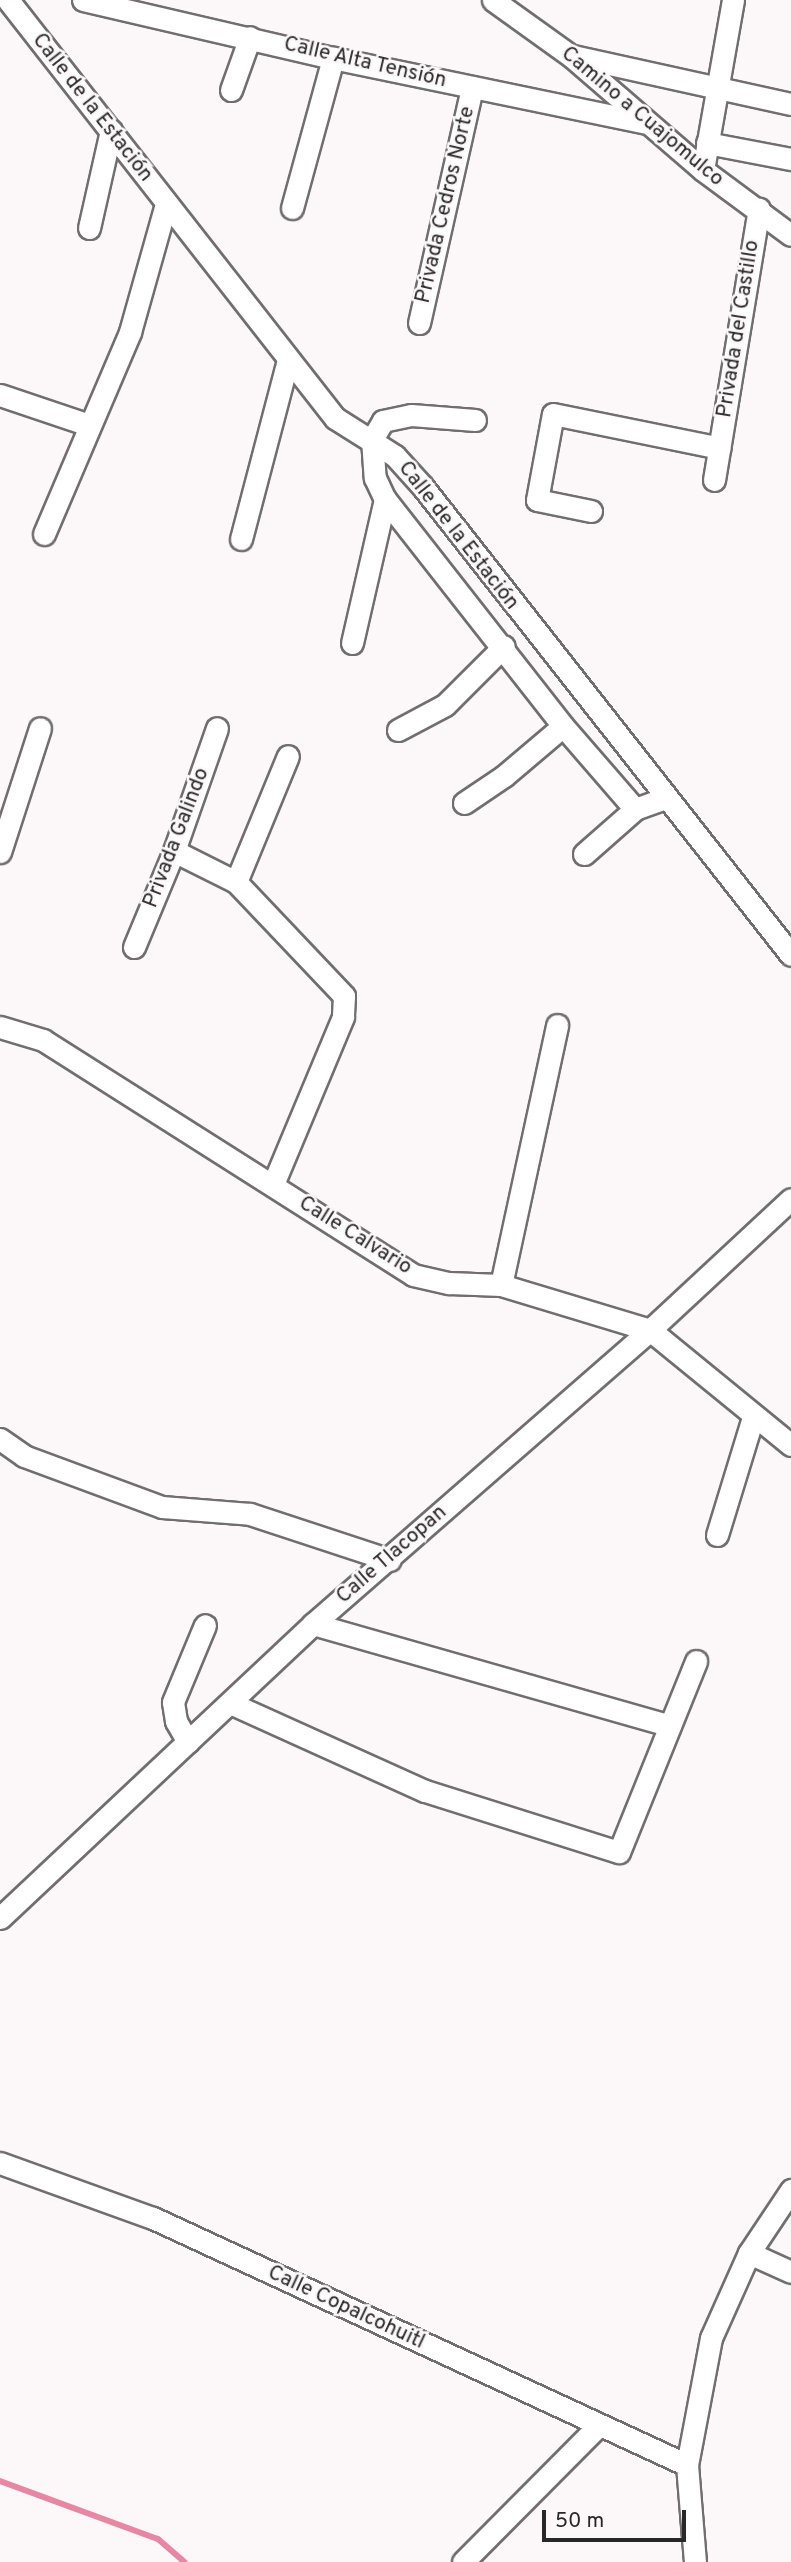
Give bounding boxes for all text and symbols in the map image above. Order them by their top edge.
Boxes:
street label: Calle de la Estación [26,29,158,187]
street label: Calle Alta Tensión [280,32,450,94]
street label: Camino a Cuajomulco [556,42,728,192]
street label: Privada Cedros Norte [411,104,481,306]
street label: Privada del Castillo [713,238,765,420]
street label: Calle de la Estación [392,457,524,615]
street label: Privada Galindo [139,764,215,912]
street label: Calle Calvario [294,1191,416,1281]
street label: Calle Tlacopan [331,1500,453,1610]
street label: Calle Copalcohuitl [264,2261,428,2355]
scale bar [546,2496,690,2540]
text: 50 m [555,2508,604,2535]

